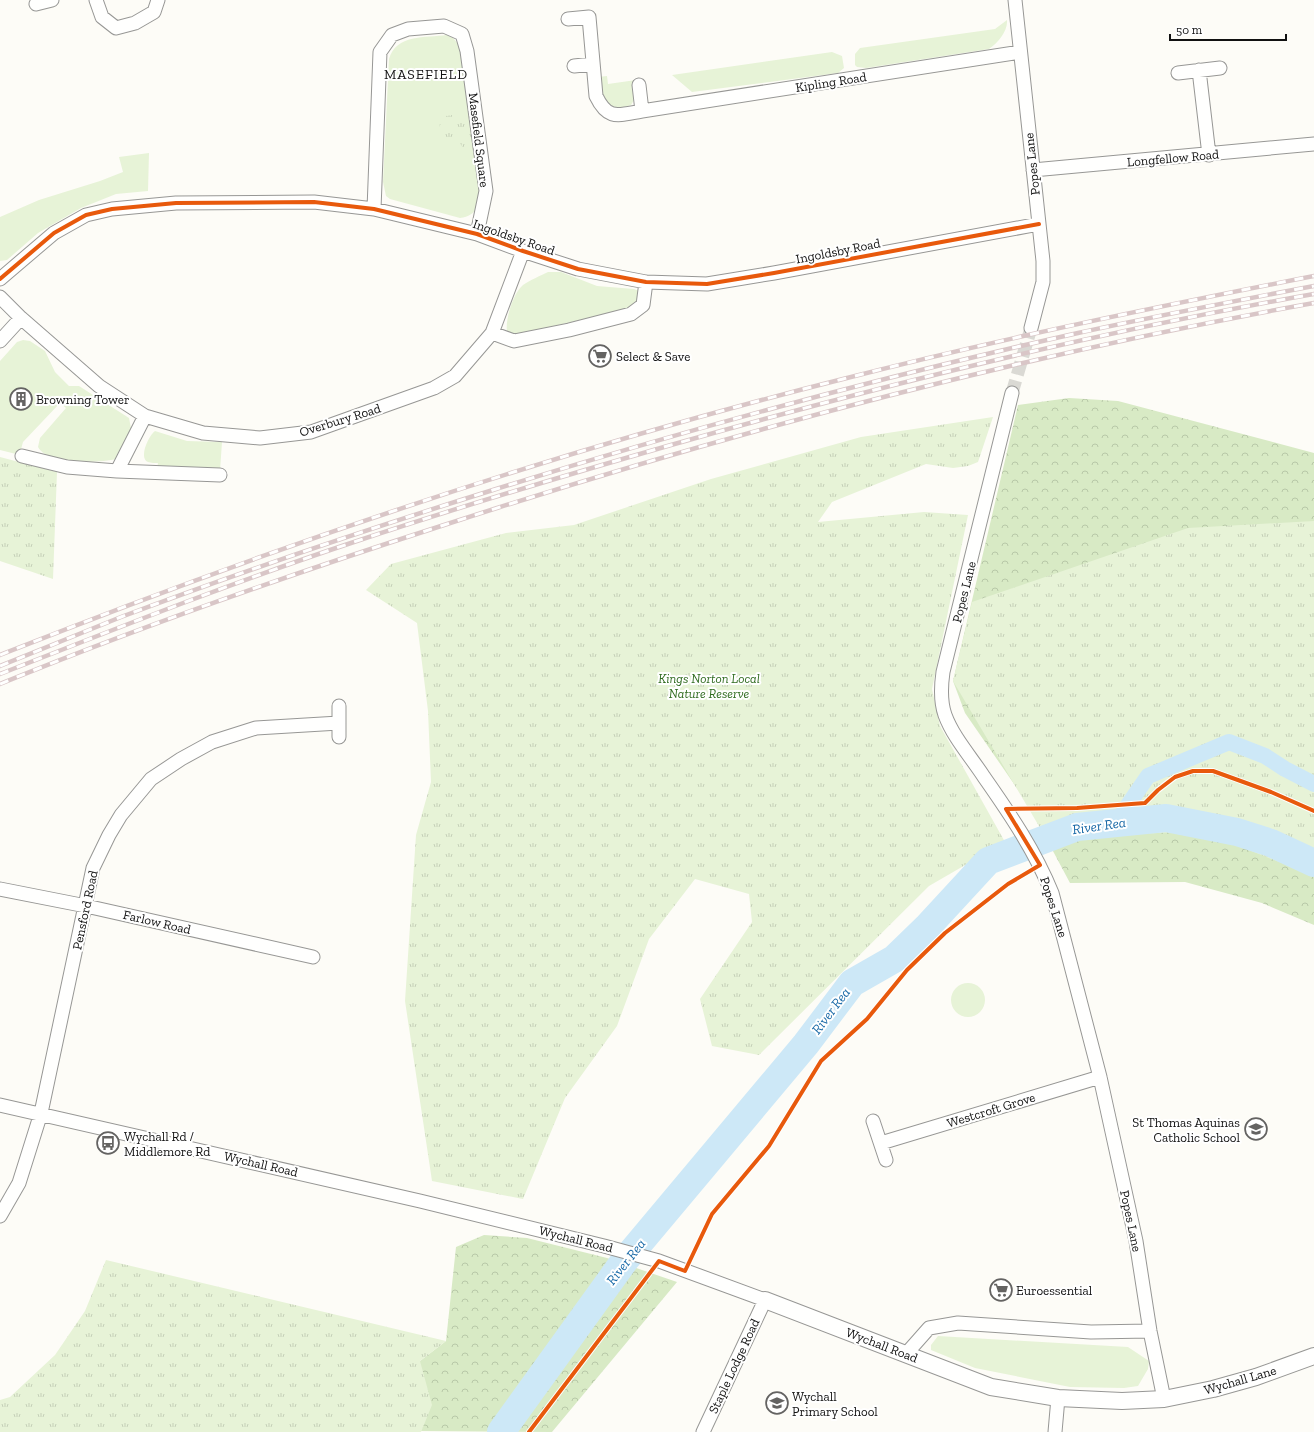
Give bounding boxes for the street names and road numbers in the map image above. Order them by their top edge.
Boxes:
street label: Kipling Road [794,69,868,95]
street label: Masefield Square [466,92,492,188]
street label: Popes Lane [1021,132,1043,196]
street label: Longfellow Road [1126,146,1220,170]
street label: Ingoldsby Road [471,216,557,258]
street label: Ingoldsby Road [795,235,881,267]
street label: Overbury Road [297,400,383,440]
street label: Popes Lane [949,560,979,624]
street label: Pensford Road [69,869,101,951]
street label: Popes Lane [1037,875,1071,939]
street label: Farlow Road [122,907,192,937]
street label: Westcroft Grove [945,1089,1037,1131]
street label: Wychall Road [222,1148,300,1180]
street label: Popes Lane [1117,1189,1145,1253]
street label: Wychall Road [538,1223,614,1255]
street label: Staple Lodge Road [705,1316,763,1416]
street label: Wychall Road [844,1324,920,1366]
street label: Wychall Lane [1202,1363,1278,1397]

